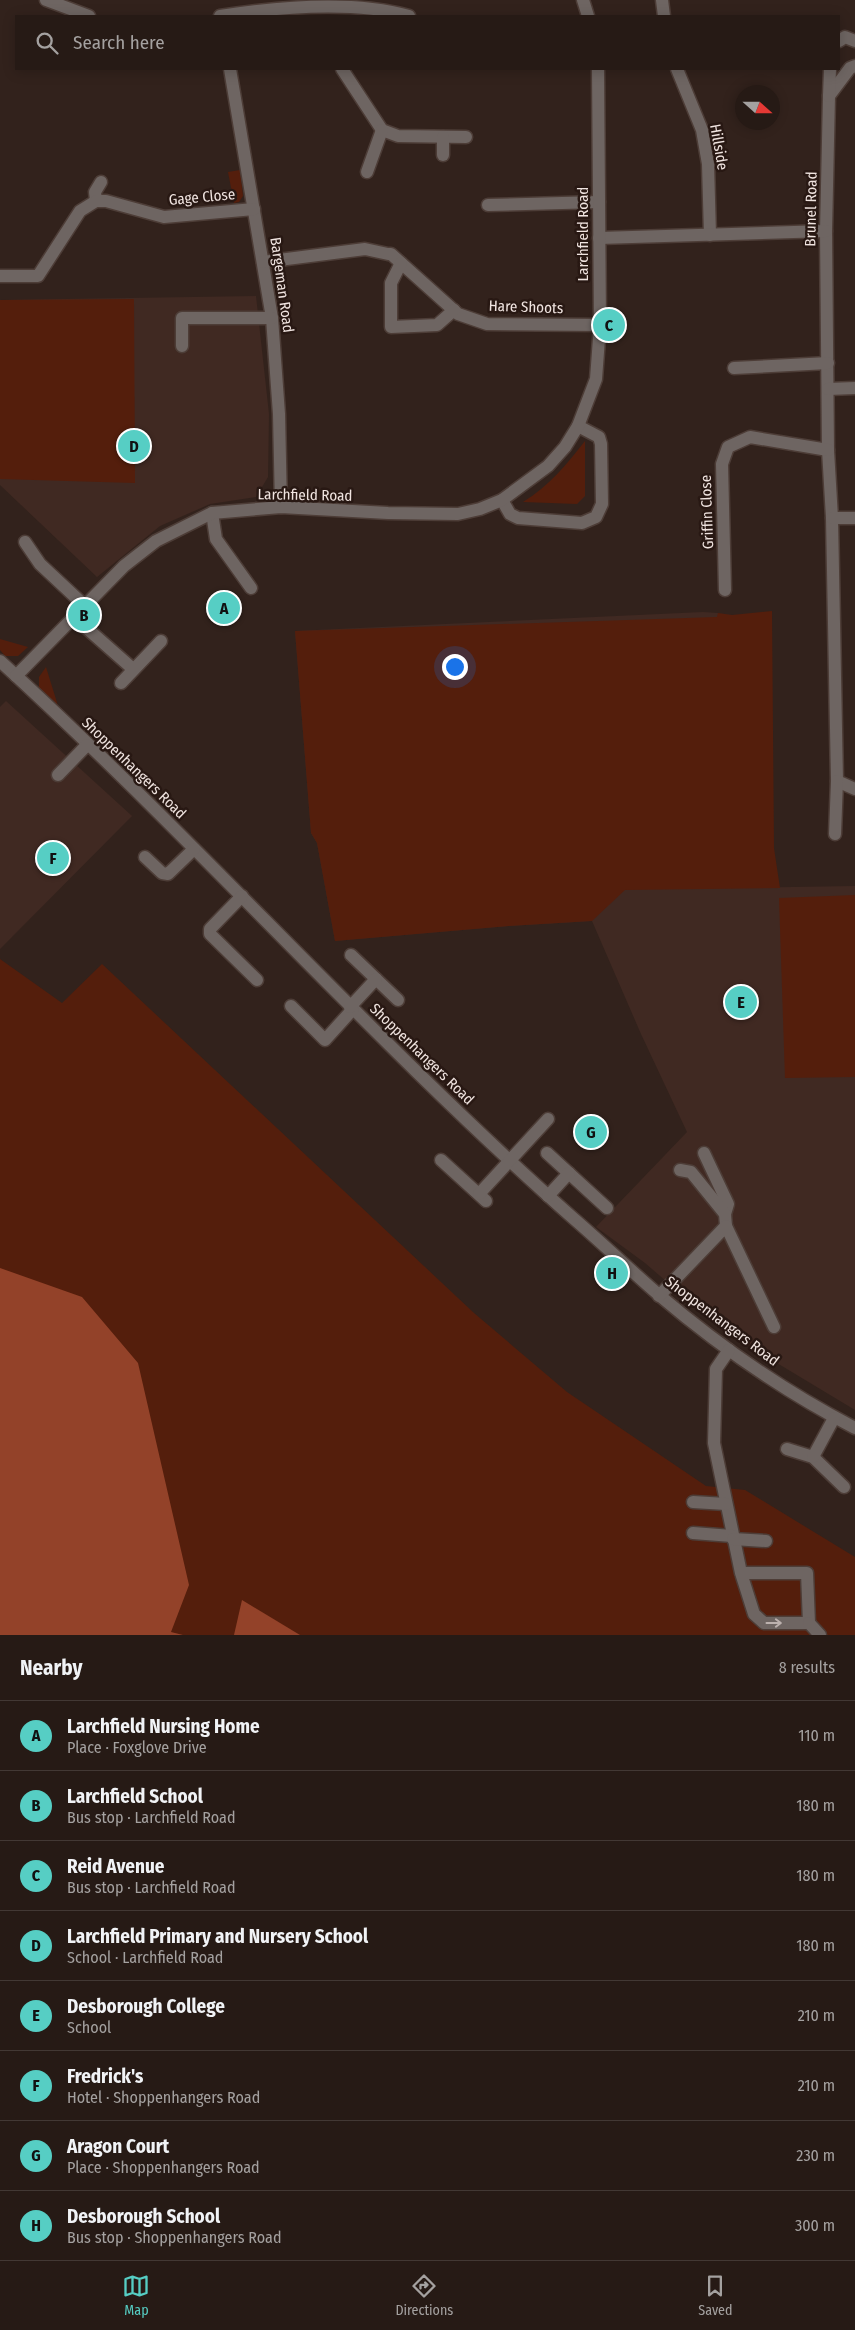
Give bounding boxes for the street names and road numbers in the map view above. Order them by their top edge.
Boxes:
street label: Hillside [706,123,732,171]
street label: Brunel Road [801,171,821,247]
street label: Gage Close [168,185,236,209]
street label: Larchfield Road [574,187,592,281]
street label: Bargeman Road [266,236,298,334]
street label: Hare Shoots [488,297,564,317]
street label: Griffin Close [697,474,717,550]
street label: Larchfield Road [257,485,353,505]
street label: Shoppenhangers Road [78,714,190,822]
street label: Shoppenhangers Road [366,1000,478,1108]
street label: Shoppenhangers Road [661,1272,783,1370]

